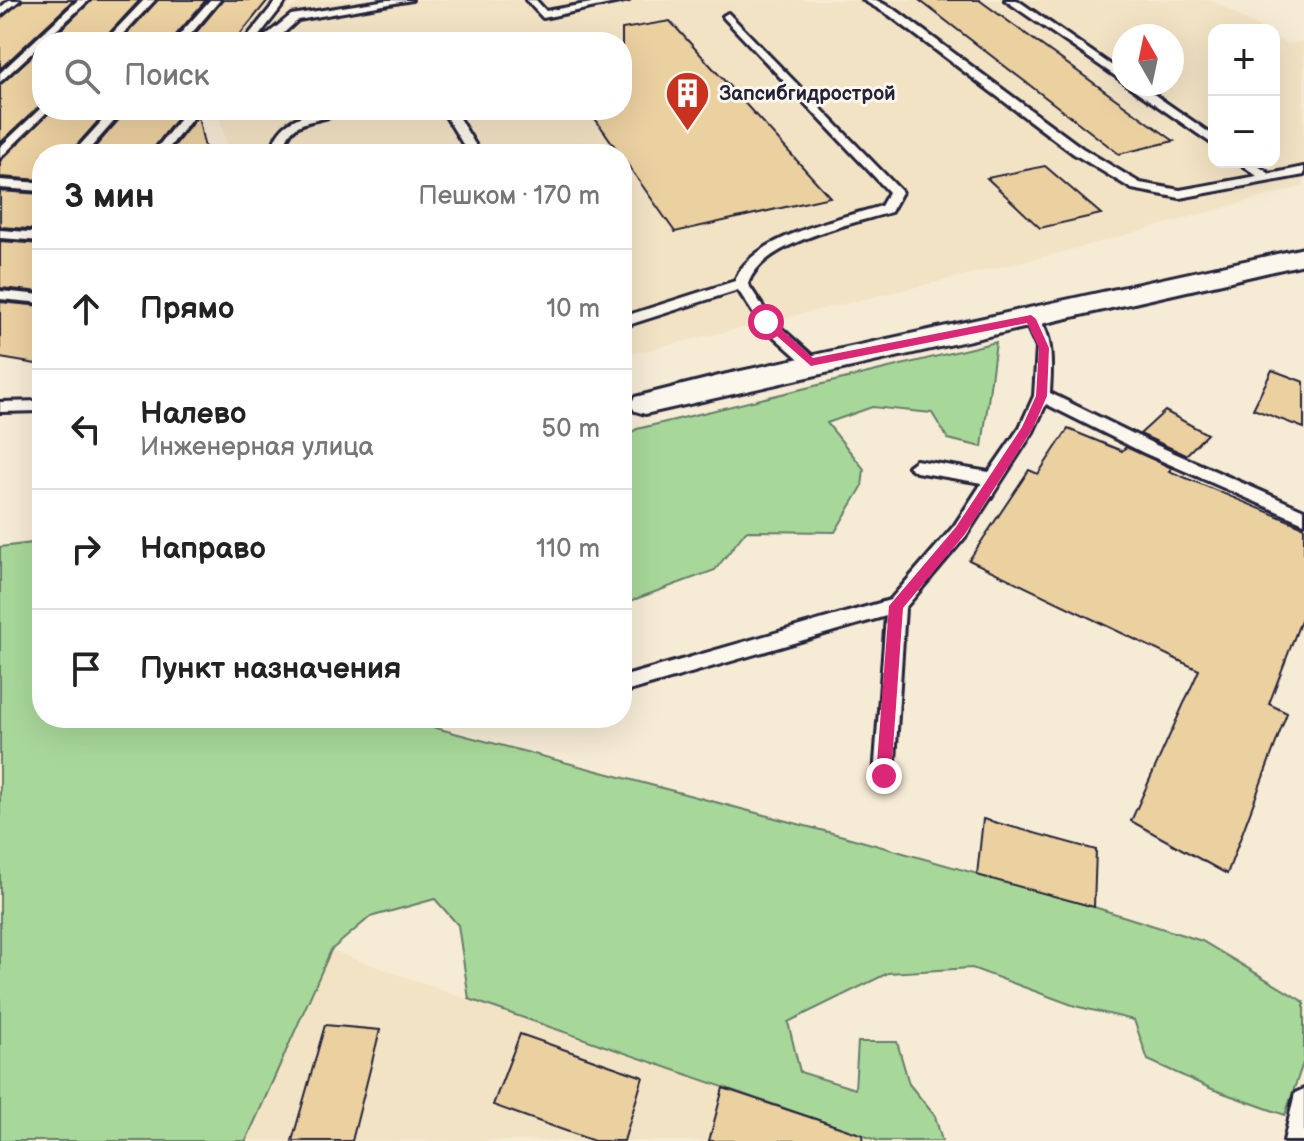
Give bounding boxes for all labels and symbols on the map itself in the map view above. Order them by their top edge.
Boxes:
north arrow [1112,24,1184,96]
building icon: Запсибгидрострой [664,69,712,132]
place label: Запсибгидрострой [719,82,896,106]
route start [748,304,784,340]
route end [866,758,902,794]

